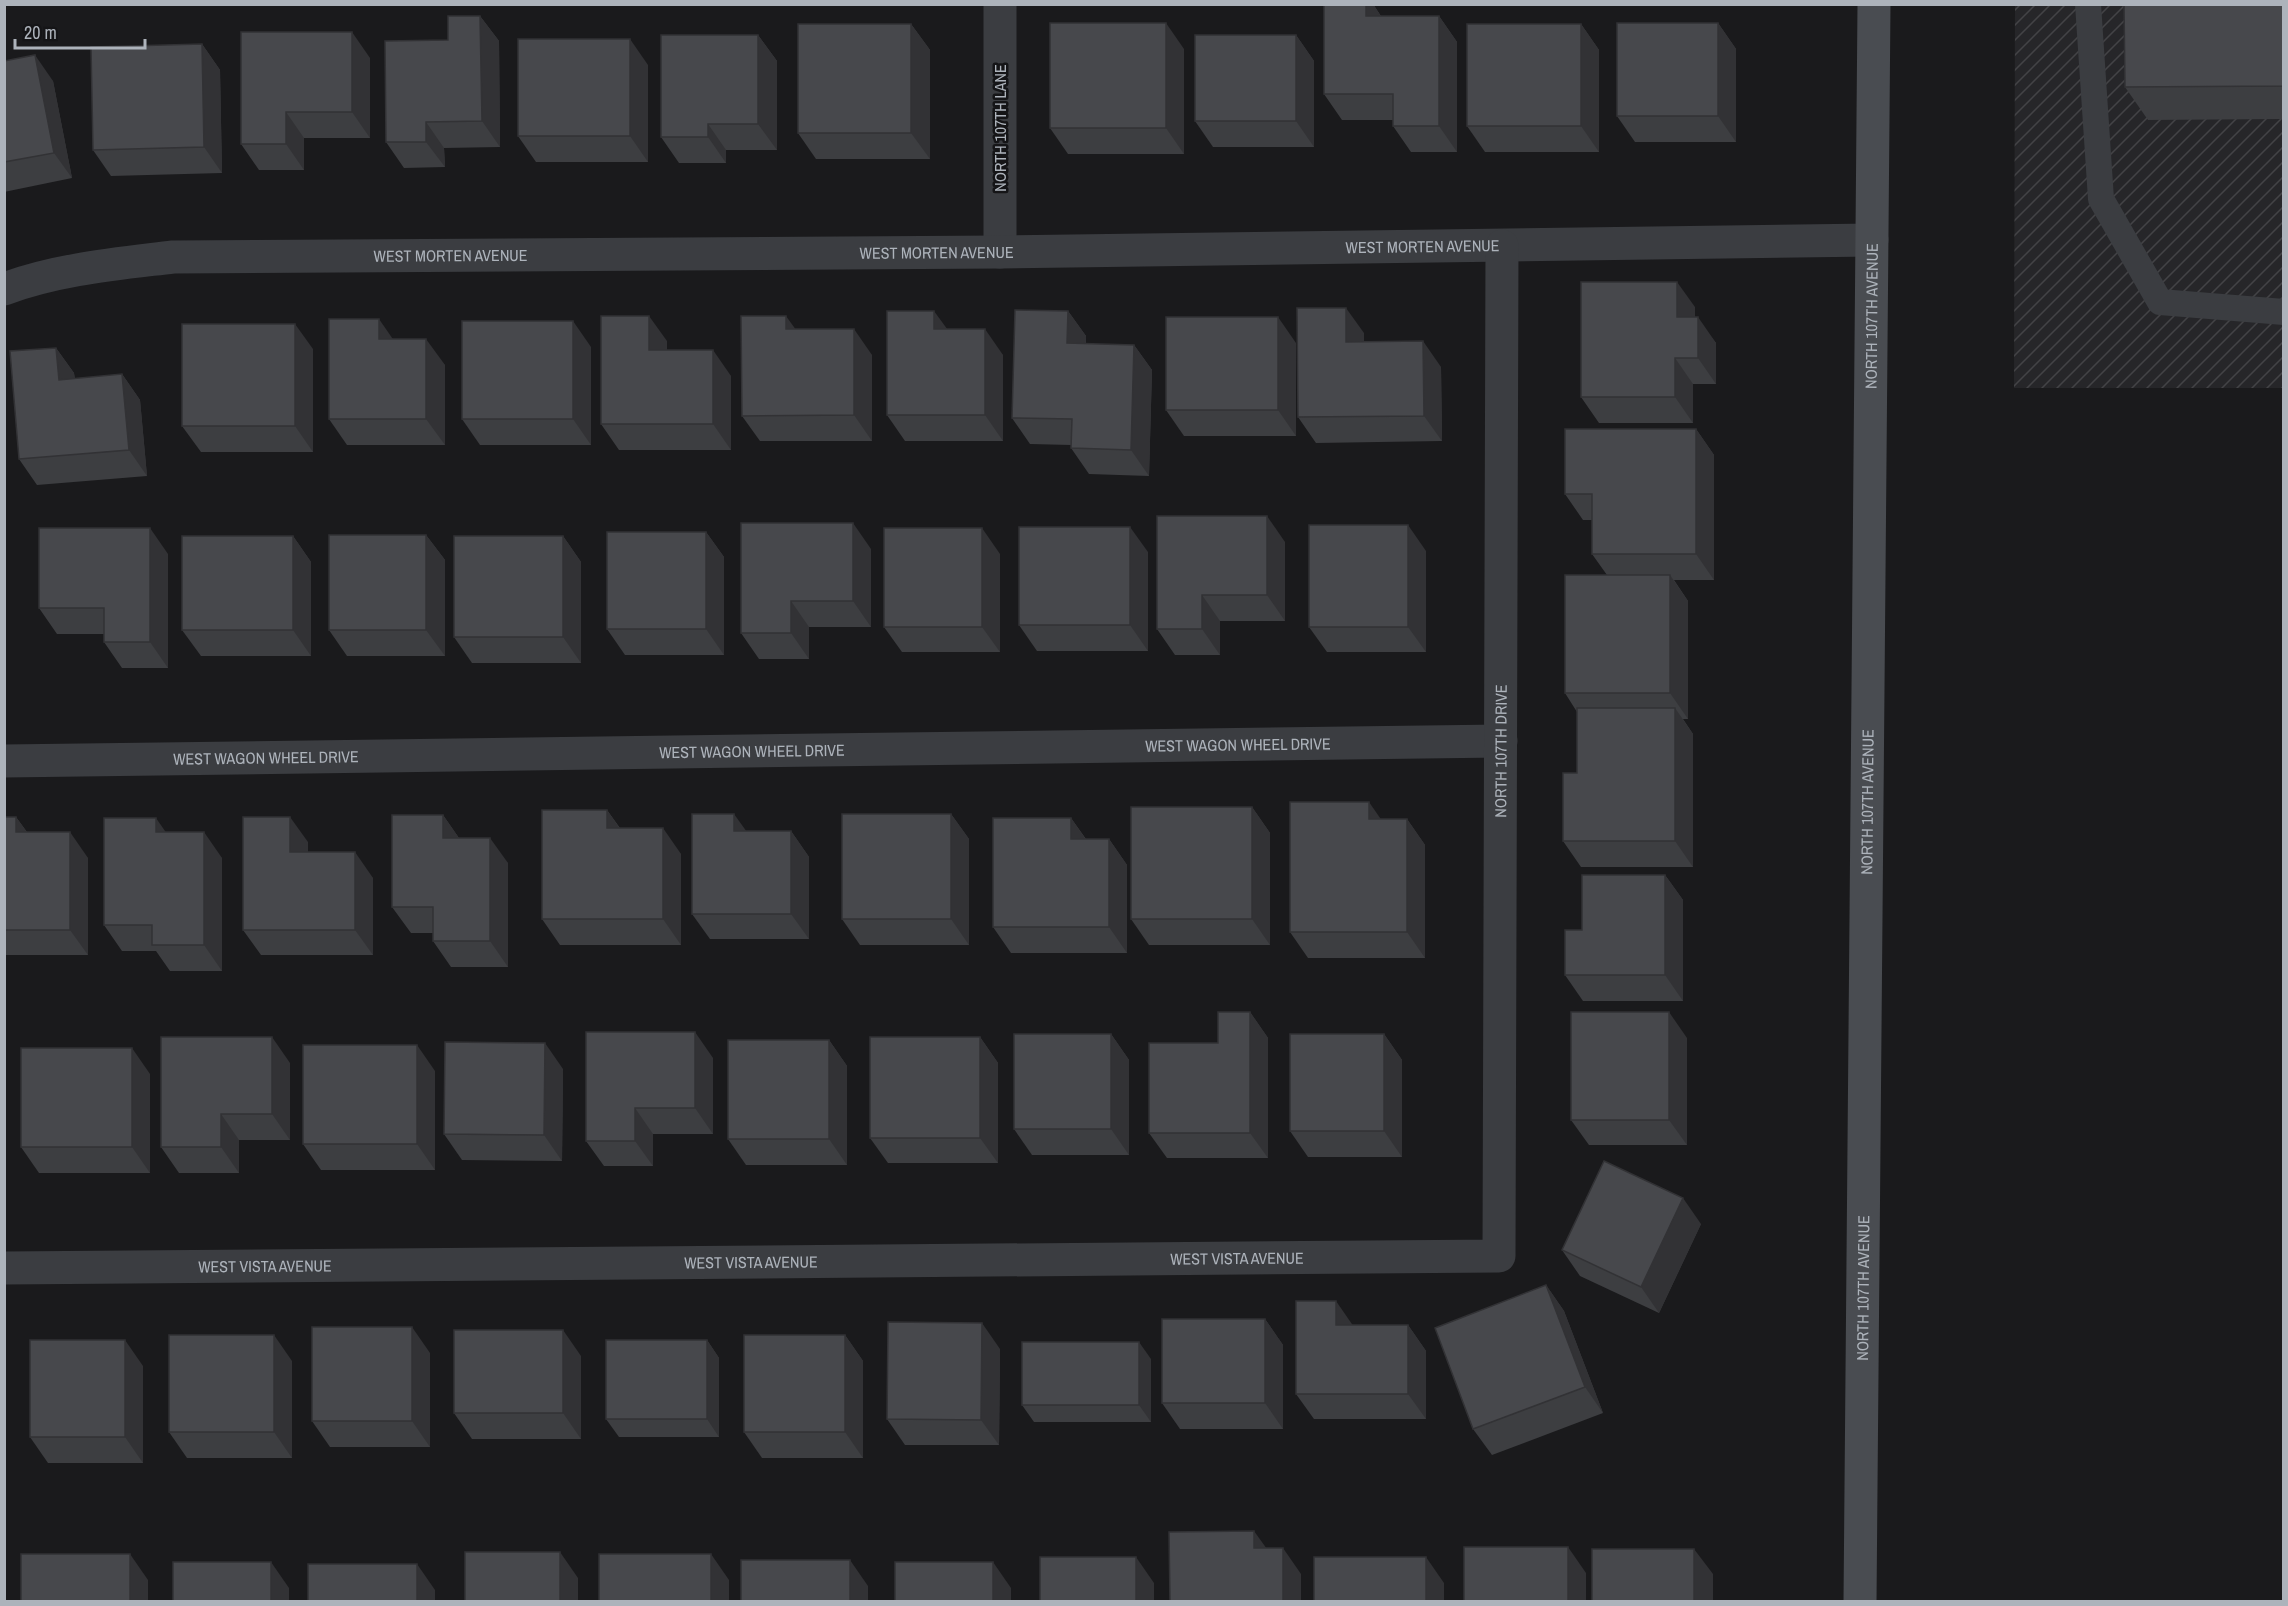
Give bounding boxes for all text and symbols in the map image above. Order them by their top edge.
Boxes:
scale bar [15,12,146,50]
text: 20 m [24,20,57,45]
street label: NORTH 107TH LANE [989,64,1011,192]
street label: WEST MORTEN AVENUE [1345,234,1500,258]
street label: WEST MORTEN AVENUE [859,241,1014,264]
street label: NORTH 107TH AVENUE [1860,243,1883,389]
street label: WEST MORTEN AVENUE [373,244,528,267]
street label: NORTH 107TH DRIVE [1489,684,1512,818]
street label: NORTH 107TH AVENUE [1855,729,1879,875]
street label: WEST WAGON WHEEL DRIVE [1145,732,1331,757]
street label: WEST WAGON WHEEL DRIVE [659,739,845,763]
street label: WEST WAGON WHEEL DRIVE [173,745,359,770]
street label: NORTH 107TH AVENUE [1851,1215,1874,1361]
street label: WEST VISTA AVENUE [1170,1247,1304,1270]
street label: WEST VISTA AVENUE [684,1250,818,1274]
street label: WEST VISTA AVENUE [198,1254,332,1277]

